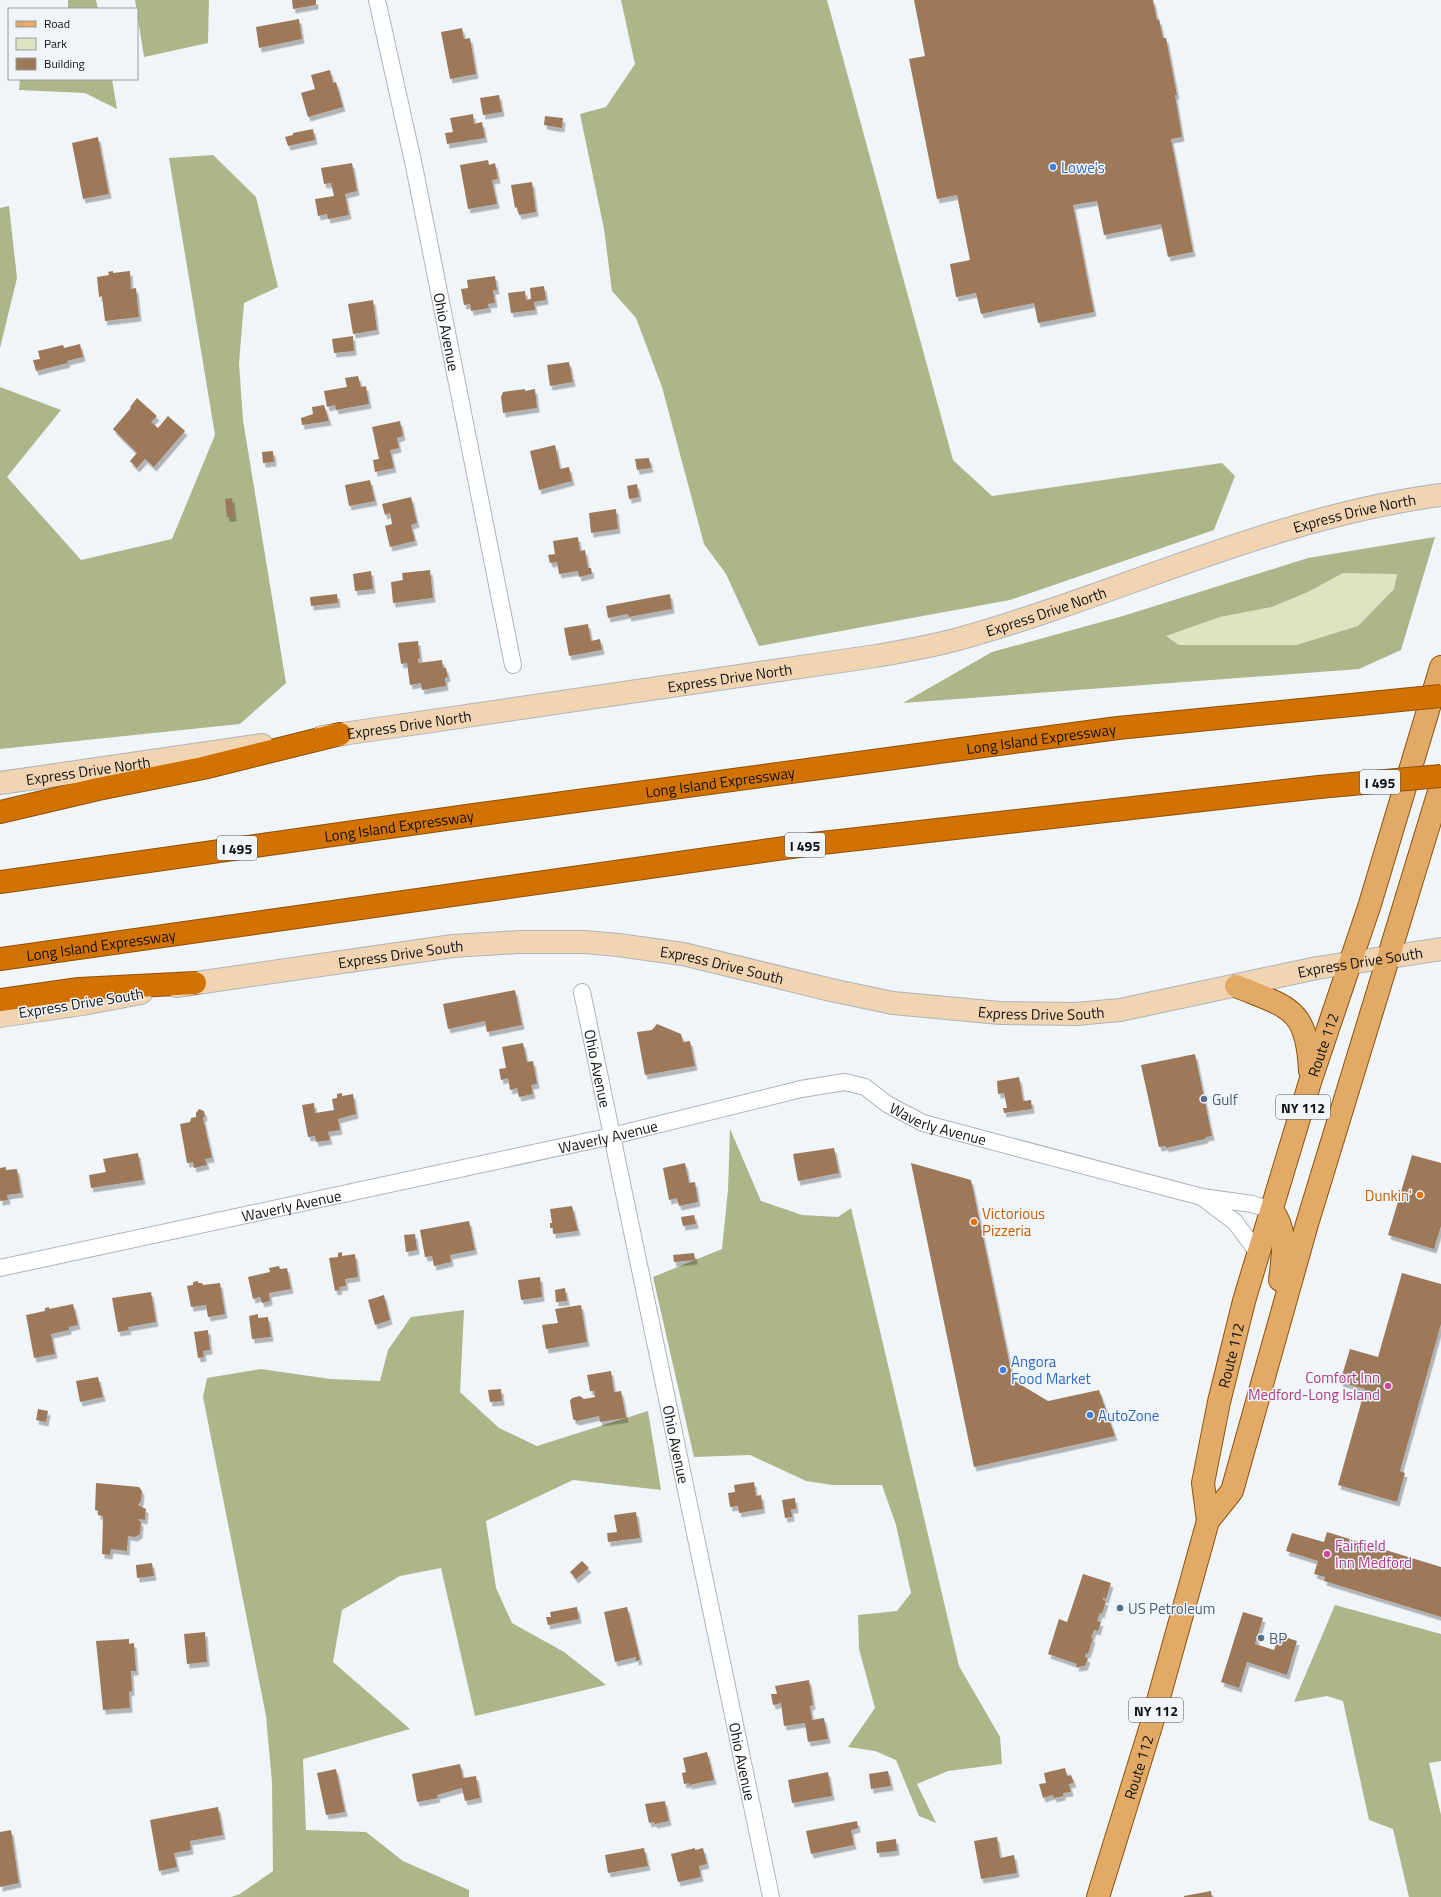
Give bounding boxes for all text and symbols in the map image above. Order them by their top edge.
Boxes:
legend [8,8,138,80]
text: Road [44,14,70,33]
text: Park [44,34,67,53]
text: Building [44,54,85,73]
place label: Lowe's [1061,156,1105,179]
marker: Lowe's [1048,162,1058,172]
street label: Ohio Avenue [428,290,466,373]
street label: Express Drive North [1290,487,1418,538]
street label: Express Drive North [983,580,1109,642]
street label: Express Drive North [666,657,793,698]
street label: Express Drive North [345,704,473,745]
street label: Long Island Expressway [965,717,1117,760]
street label: Express Drive North [24,750,152,791]
street label: Long Island Expressway [644,760,796,803]
road number: I 495 [1360,770,1400,794]
street label: Long Island Expressway [323,804,475,848]
road number: I 495 [785,833,825,857]
road number: I 495 [217,836,257,860]
street label: Long Island Expressway [25,923,177,967]
street label: Express Drive South [336,934,464,974]
street label: Express Drive South [659,939,786,990]
street label: Express Drive South [1295,940,1424,983]
street label: Express Drive South [17,982,145,1024]
street label: Express Drive South [977,999,1105,1026]
street label: Route 112 [1301,1010,1344,1080]
street label: Ohio Avenue [579,1027,617,1110]
place label: Gulf [1212,1088,1238,1111]
marker: Gulf [1199,1094,1209,1104]
road number: NY 112 [1276,1095,1330,1119]
street label: Waverly Avenue [886,1096,989,1151]
street label: Waverly Avenue [556,1114,660,1159]
street label: Waverly Avenue [239,1183,343,1227]
place label: Dunkin' [1365,1184,1412,1207]
marker: Dunkin' [1415,1190,1425,1200]
place label: Victorious Pizzeria [982,1202,1045,1242]
marker: Victorious Pizzeria [969,1217,979,1227]
street label: Route 112 [1211,1320,1250,1390]
place label: Angora Food Market [1011,1350,1092,1390]
marker: Angora Food Market [998,1365,1008,1375]
place label: Comfort Inn Medford-Long Island [1248,1366,1380,1406]
marker: Comfort Inn Medford-Long Island [1383,1381,1393,1391]
street label: Ohio Avenue [657,1403,696,1485]
place label: AutoZone [1098,1404,1159,1427]
marker: AutoZone [1085,1410,1095,1420]
place label: Fairfield Inn Medford [1335,1534,1412,1574]
marker: Fairfield Inn Medford [1322,1549,1332,1559]
place label: US Petroleum [1128,1597,1215,1620]
marker: US Petroleum [1115,1603,1125,1613]
place label: BP [1269,1627,1287,1650]
marker: BP [1256,1633,1266,1643]
road number: NY 112 [1129,1698,1183,1722]
street label: Ohio Avenue [723,1720,762,1803]
street label: Route 112 [1117,1732,1159,1802]

